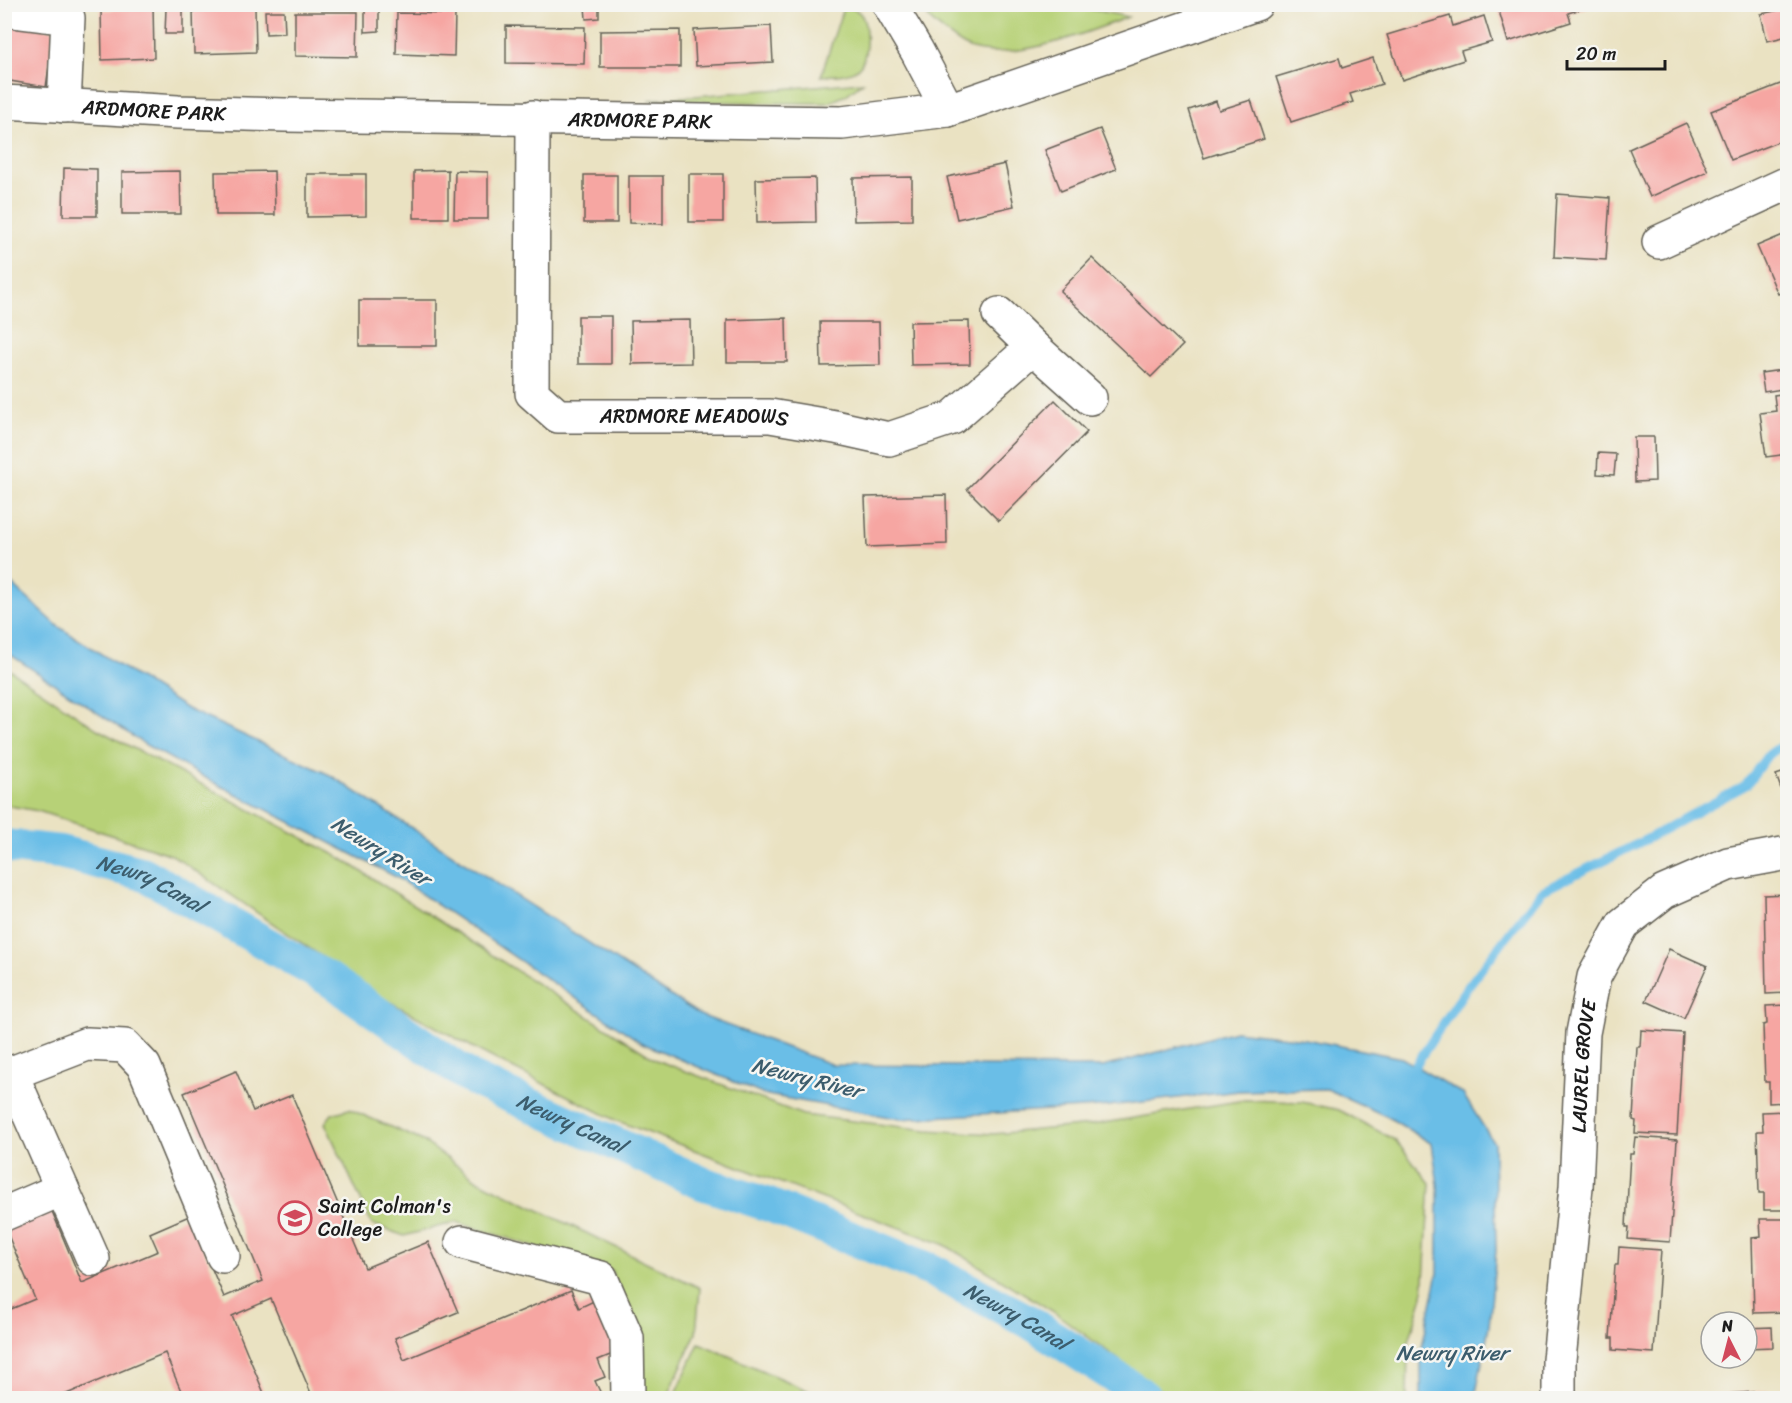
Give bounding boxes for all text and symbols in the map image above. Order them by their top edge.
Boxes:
scale bar [1567,33,1664,71]
text: 20 m [1576,38,1616,70]
street label: ARDMORE PARK [80,89,228,131]
street label: ARDMORE PARK [566,102,714,139]
street label: ARDMORE MEADOWS [599,399,792,436]
water label: Newry River [324,805,442,899]
water label: Newry Canal [92,843,217,927]
street label: LAUREL GROVE [1561,995,1607,1134]
water label: Newry River [748,1046,870,1111]
water label: Newry Canal [510,1082,637,1167]
place label: Saint Colman's College [318,1189,452,1247]
school or university icon: Saint Colman's College [277,1200,313,1236]
water label: Newry Canal [957,1271,1081,1364]
north arrow [1699,1310,1759,1370]
text: N [1719,1310,1735,1341]
water label: Newry River [1396,1334,1512,1372]

